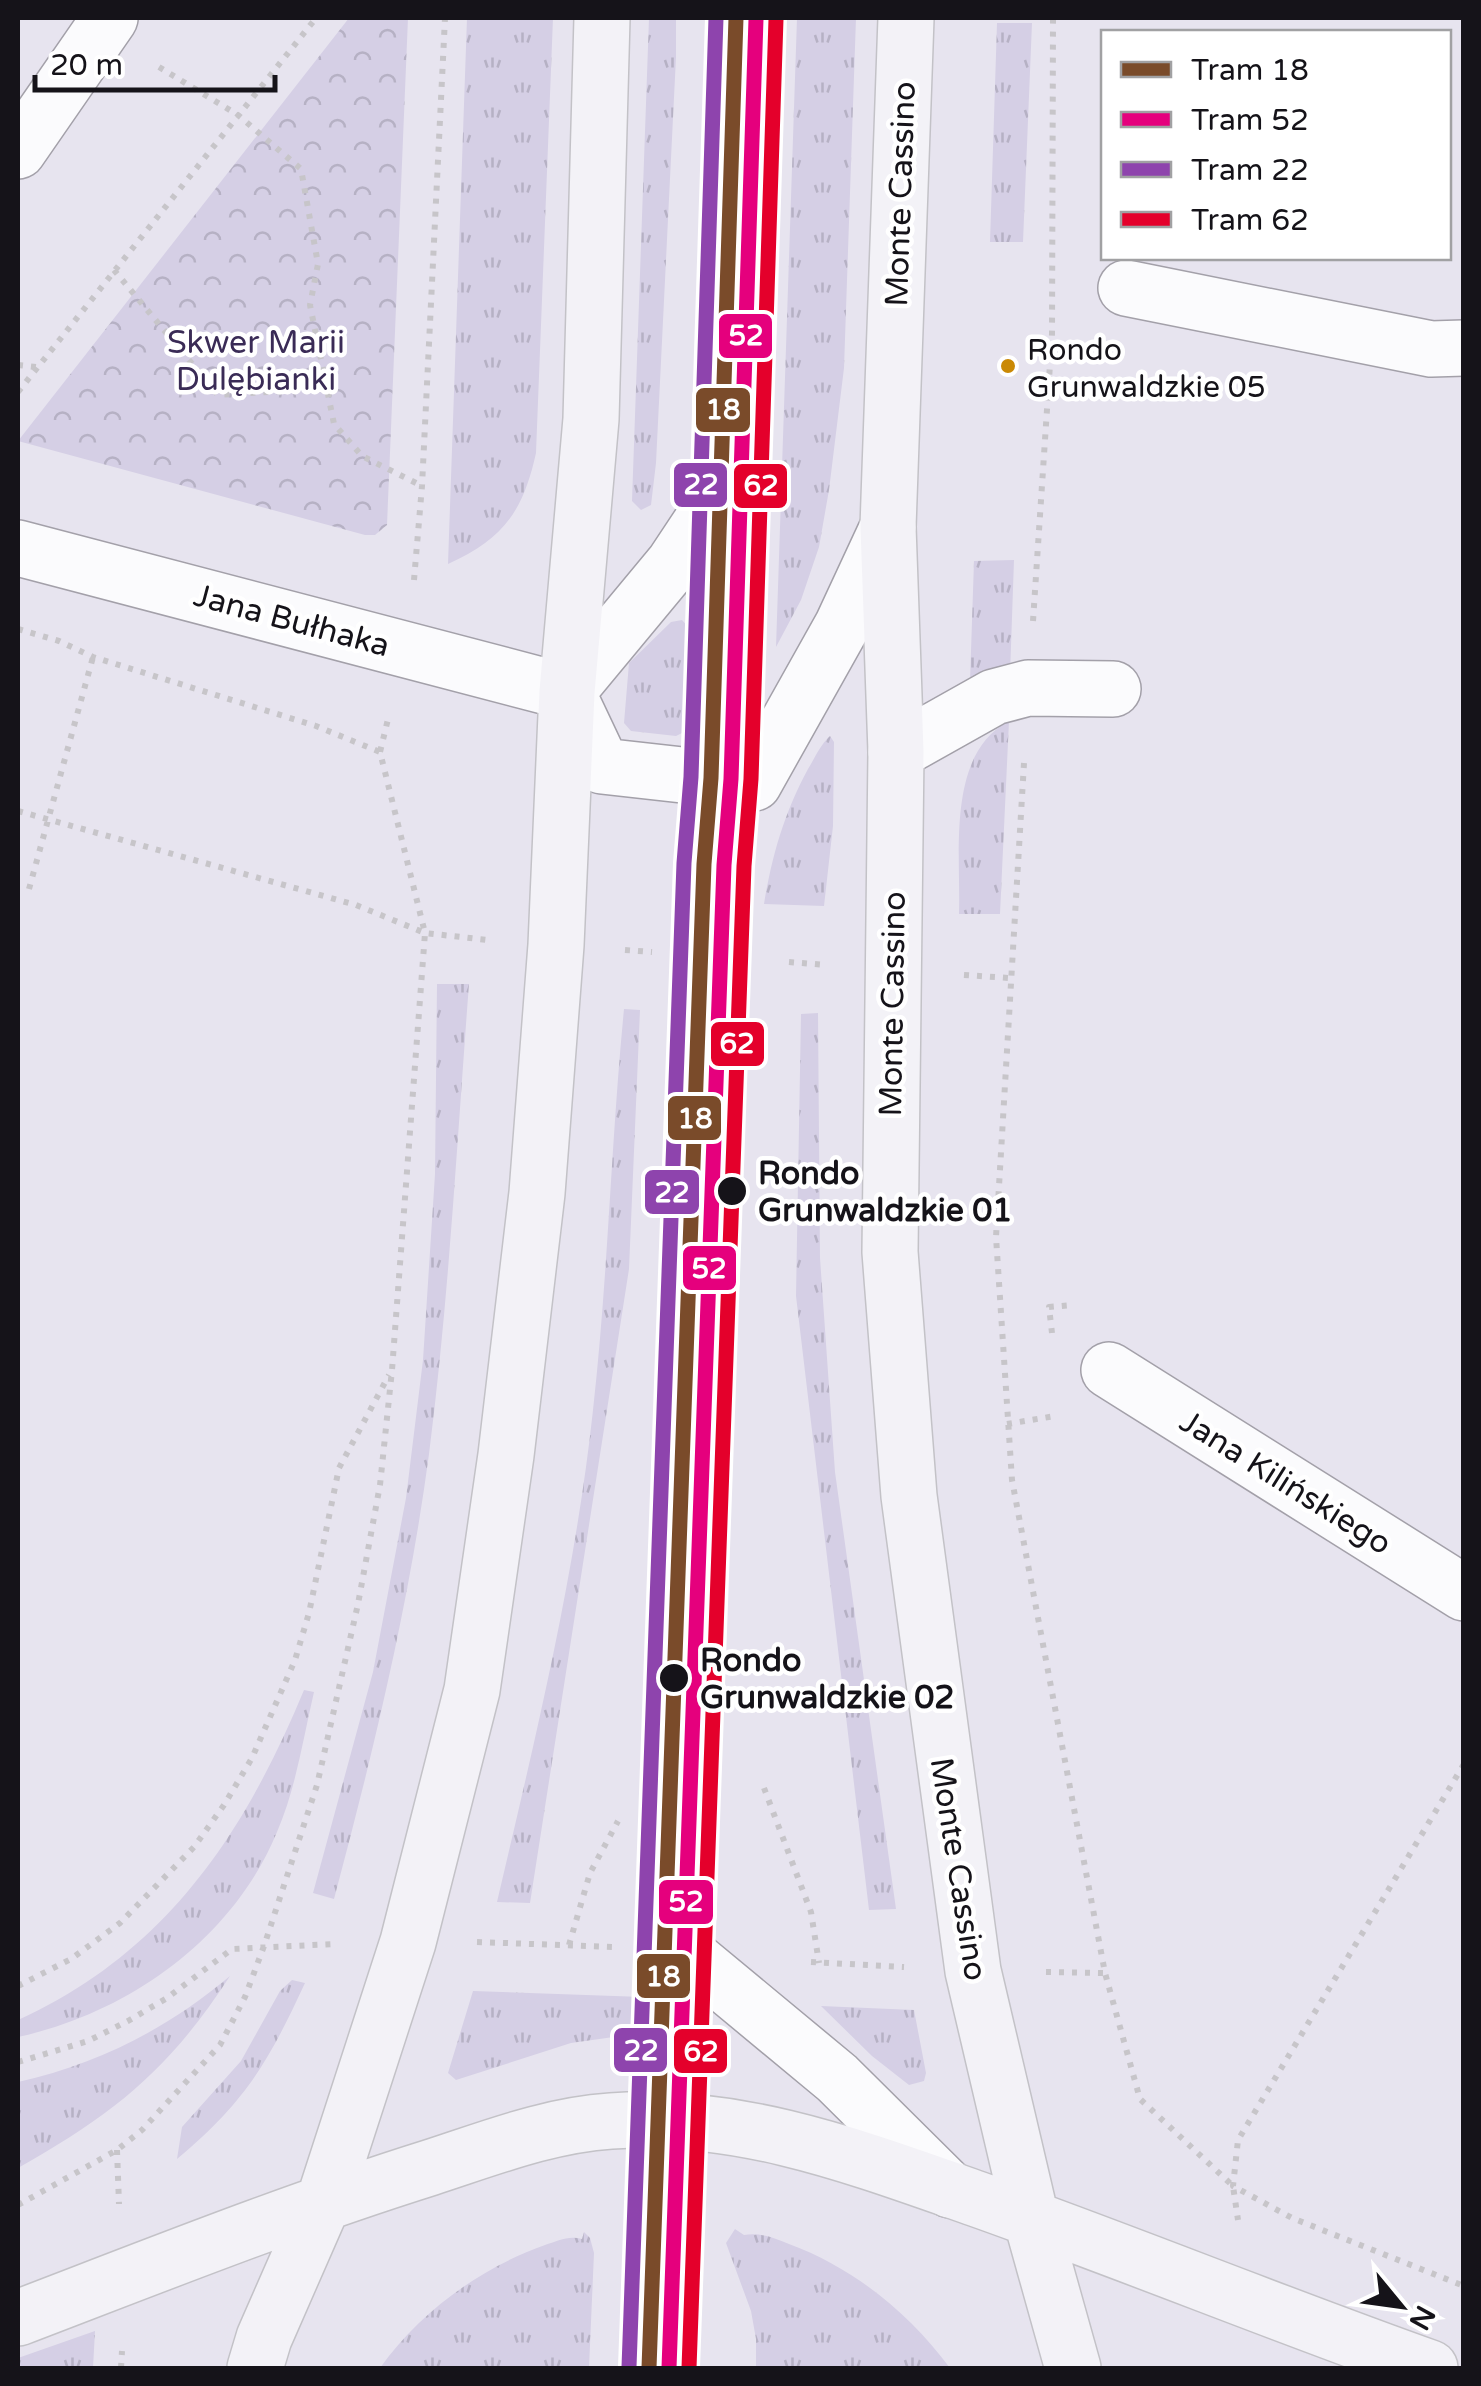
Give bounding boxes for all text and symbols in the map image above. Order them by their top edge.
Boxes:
scale bar [35,30,275,92]
legend [1101,30,1451,260]
text: 20 m [50,47,123,84]
text: Tram 18 [1191,52,1309,89]
street label: Monte Cassino [878,81,924,307]
text: Tram 52 [1191,102,1309,139]
text: Tram 22 [1191,152,1309,189]
text: Tram 62 [1191,202,1309,239]
line badge: 52 [717,312,774,360]
text: 52 [728,319,764,353]
park label: Skwer Marii Dulębianki [167,324,345,399]
place label: Rondo Grunwaldzkie 05 [1027,332,1266,406]
marker: Rondo Grunwaldzkie 05 [998,356,1018,376]
line badge: 18 [694,386,752,434]
text: 18 [705,393,741,427]
line badge: 22 [672,461,729,509]
line badge: 62 [732,462,789,510]
text: 22 [683,468,719,502]
text: 62 [743,469,779,503]
street label: Jana Bułhaka [190,577,394,665]
street label: Monte Cassino [872,891,914,1117]
line badge: 62 [709,1020,766,1068]
text: 62 [719,1027,755,1061]
line badge: 18 [666,1094,723,1142]
text: 18 [677,1102,713,1136]
place label: Rondo Grunwaldzkie 01 [758,1155,1012,1230]
line badge: 22 [643,1168,701,1216]
marker: Rondo Grunwaldzkie 01 [715,1174,749,1208]
text: 22 [654,1176,690,1210]
line badge: 52 [681,1244,738,1292]
text: 52 [691,1252,727,1286]
street label: Jana Kilińskiego [1173,1403,1398,1563]
place label: Rondo Grunwaldzkie 02 [700,1642,954,1717]
marker: Rondo Grunwaldzkie 02 [657,1661,691,1695]
street label: Monte Cassino [922,1755,994,1983]
line badge: 52 [657,1878,715,1926]
text: 52 [668,1885,704,1919]
line badge: 18 [635,1952,692,2000]
text: 18 [645,1960,681,1994]
line badge: 22 [612,2026,669,2074]
line badge: 62 [672,2027,729,2075]
text: 22 [623,2034,659,2068]
text: 62 [683,2035,719,2069]
north arrow [1351,2256,1451,2356]
text: N [1402,2300,1442,2336]

